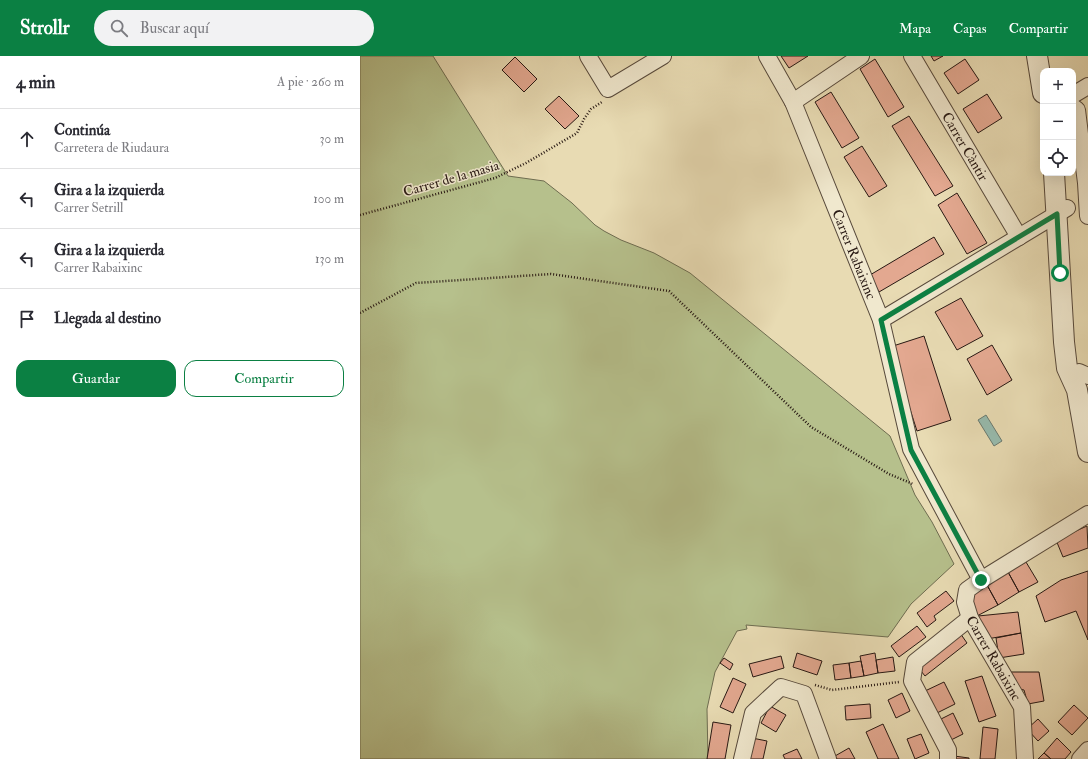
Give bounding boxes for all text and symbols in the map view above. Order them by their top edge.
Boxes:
search box [94,10,374,46]
text: Strollr [20,16,70,40]
icon: search [108,17,130,39]
text: Buscar aquí [140,19,209,38]
text: Mapa [899,20,931,37]
text: Capas [953,20,987,37]
text: Compartir [1009,20,1068,37]
map controls [1040,68,1076,176]
button: + [1040,68,1076,104]
text: 4 min [16,72,55,93]
text: A pie · 260 m [277,74,344,90]
button: − [1040,104,1076,140]
street label: Carrer Càntir [938,109,992,185]
text: Continúa [54,121,110,140]
icon: ahead [16,128,38,150]
text: 30 m [320,131,344,147]
text: Carretera de Riudaura [54,140,169,156]
button: locate [1040,140,1076,176]
street label: Carrer de la masia [401,157,501,200]
text: Gira a la izquierda [54,181,164,200]
icon: left [16,188,38,210]
text: 100 m [313,191,344,207]
text: Carrer Setrill [54,200,123,216]
street label: Carrer Rabaixinc [828,207,880,302]
text: Gira a la izquierda [54,241,164,260]
icon: left [16,248,38,270]
text: 130 m [315,251,344,267]
text: Carrer Rabaixinc [54,260,142,276]
route start [1051,264,1069,282]
icon: arrive [16,308,38,330]
text: Llegada al destino [54,309,161,328]
button: Guardar [16,360,176,397]
button: Compartir [184,360,344,397]
route end [972,571,990,589]
street label: Carrer Rabaixinc [962,613,1025,704]

